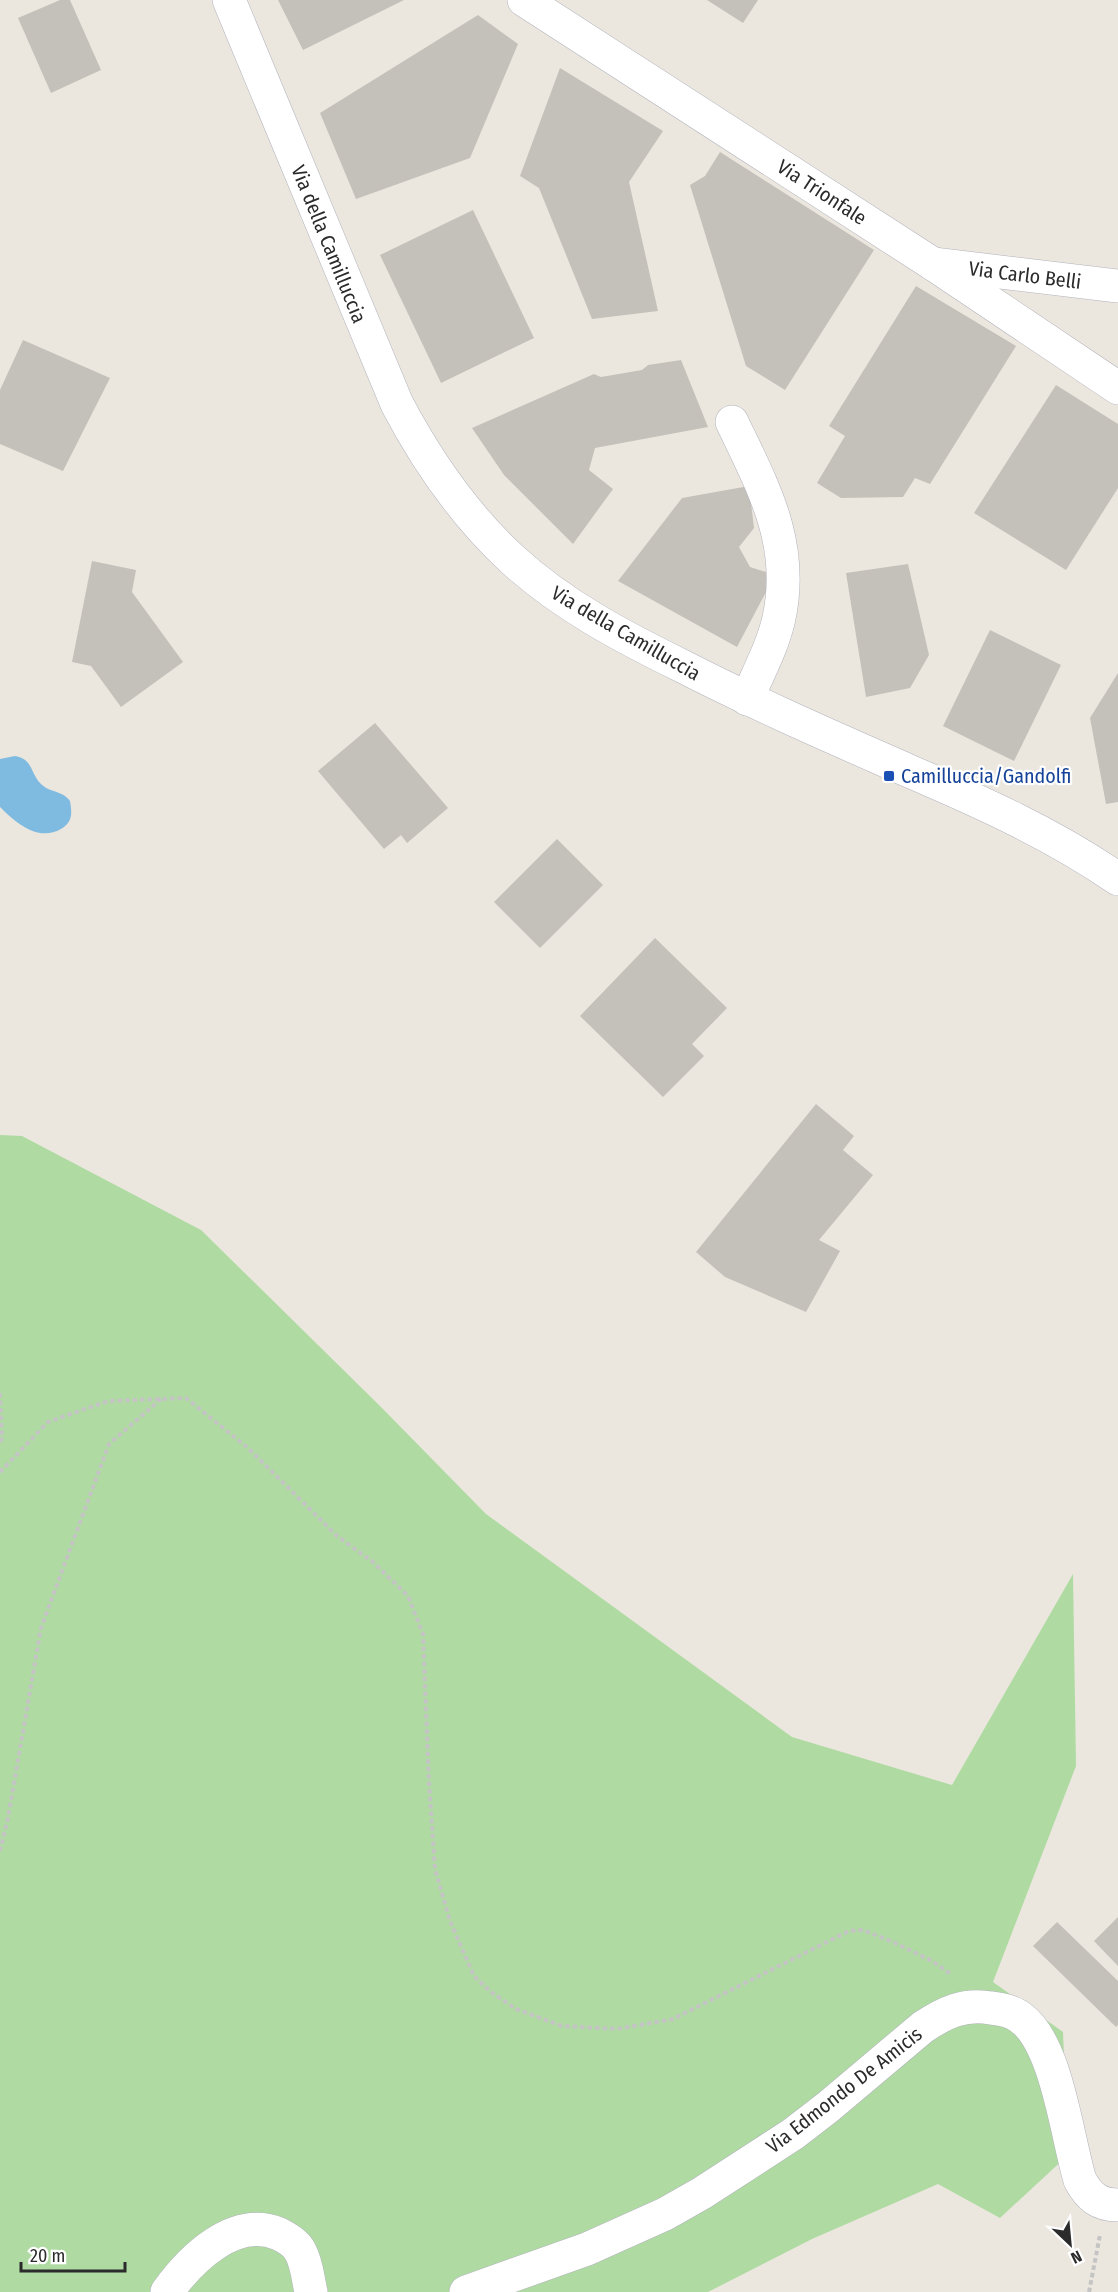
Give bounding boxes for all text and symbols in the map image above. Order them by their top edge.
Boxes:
street label: Via Trionfale [773,154,871,230]
street label: Via della Camilluccia [286,162,372,326]
street label: Via Carlo Belli [967,256,1083,294]
street label: Via della Camilluccia [547,581,705,685]
place label: Camilluccia/Gandolfi [901,764,1072,788]
marker: Camilluccia/Gandolfi [882,769,896,783]
street label: Via Edmondo De Amicis [761,2022,927,2158]
north arrow [1040,2214,1100,2274]
scale bar [21,2235,124,2273]
text: 20 m [30,2245,65,2267]
text: N [1068,2246,1085,2268]

